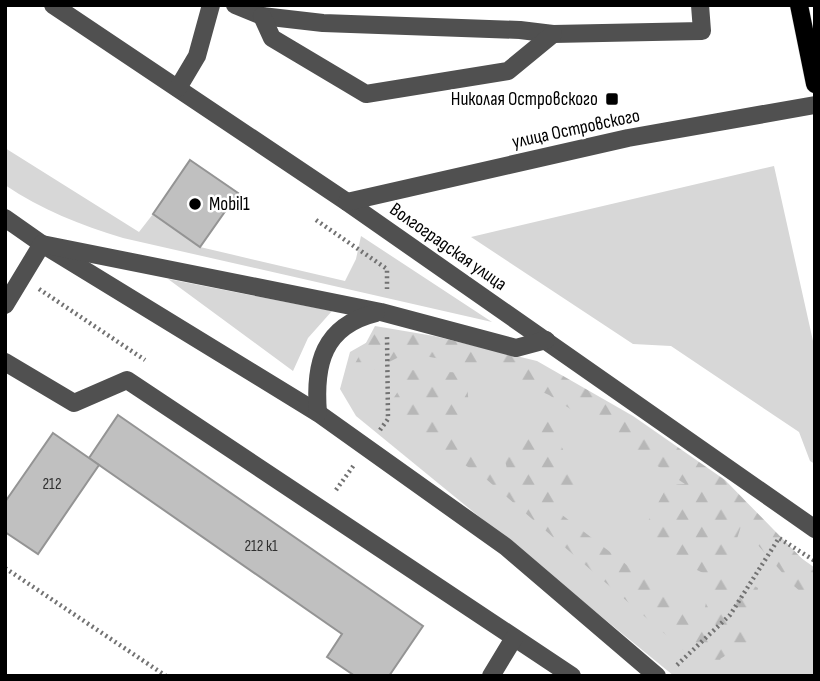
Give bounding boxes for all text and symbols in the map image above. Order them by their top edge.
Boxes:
place label: Николая Островского [451,88,598,111]
marker: Николая Островского [604,91,620,107]
street label: улица Островского [510,104,642,154]
place label: Mobil1 [209,193,250,216]
marker: Mobil1 [187,196,203,212]
street label: Волгоградская улица [385,198,511,296]
house number: 212 [42,475,62,494]
house number: 212 к1 [244,537,278,556]

